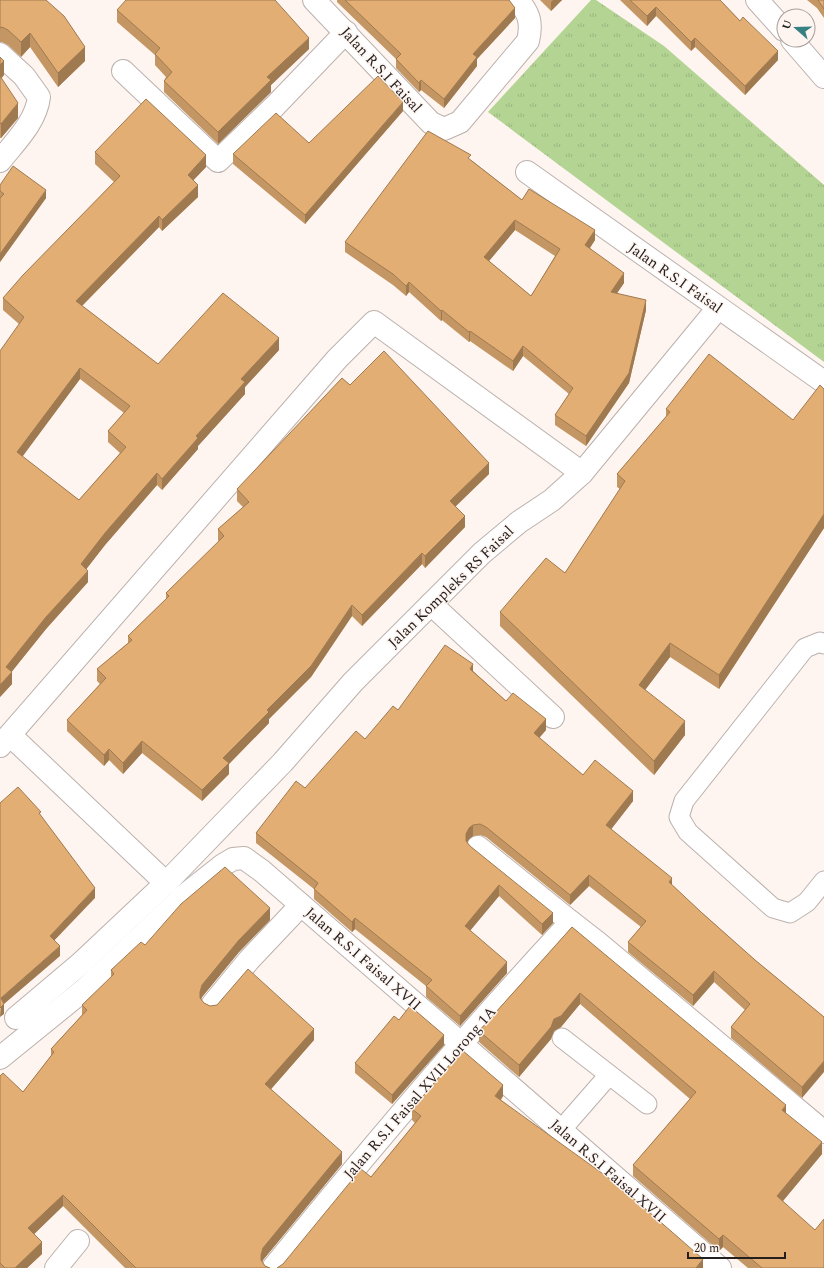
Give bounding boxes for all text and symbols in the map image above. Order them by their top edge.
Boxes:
north arrow [776,8,816,48]
text: U [778,18,797,32]
street label: Jalan R.S.I Faisal [335,22,427,118]
street label: Jalan R.S.I Faisal [623,237,727,319]
street label: Jalan Kompleks RS Faisal [383,521,519,653]
street label: Jalan R.S.I Faisal XVII [300,902,426,1016]
street label: Jalan R.S.I Faisal XVII Lorong 1A [338,1001,502,1185]
street label: Jalan R.S.I Faisal XVII [545,1114,671,1228]
scale bar [688,1234,785,1260]
text: 20 m [694,1239,719,1258]

